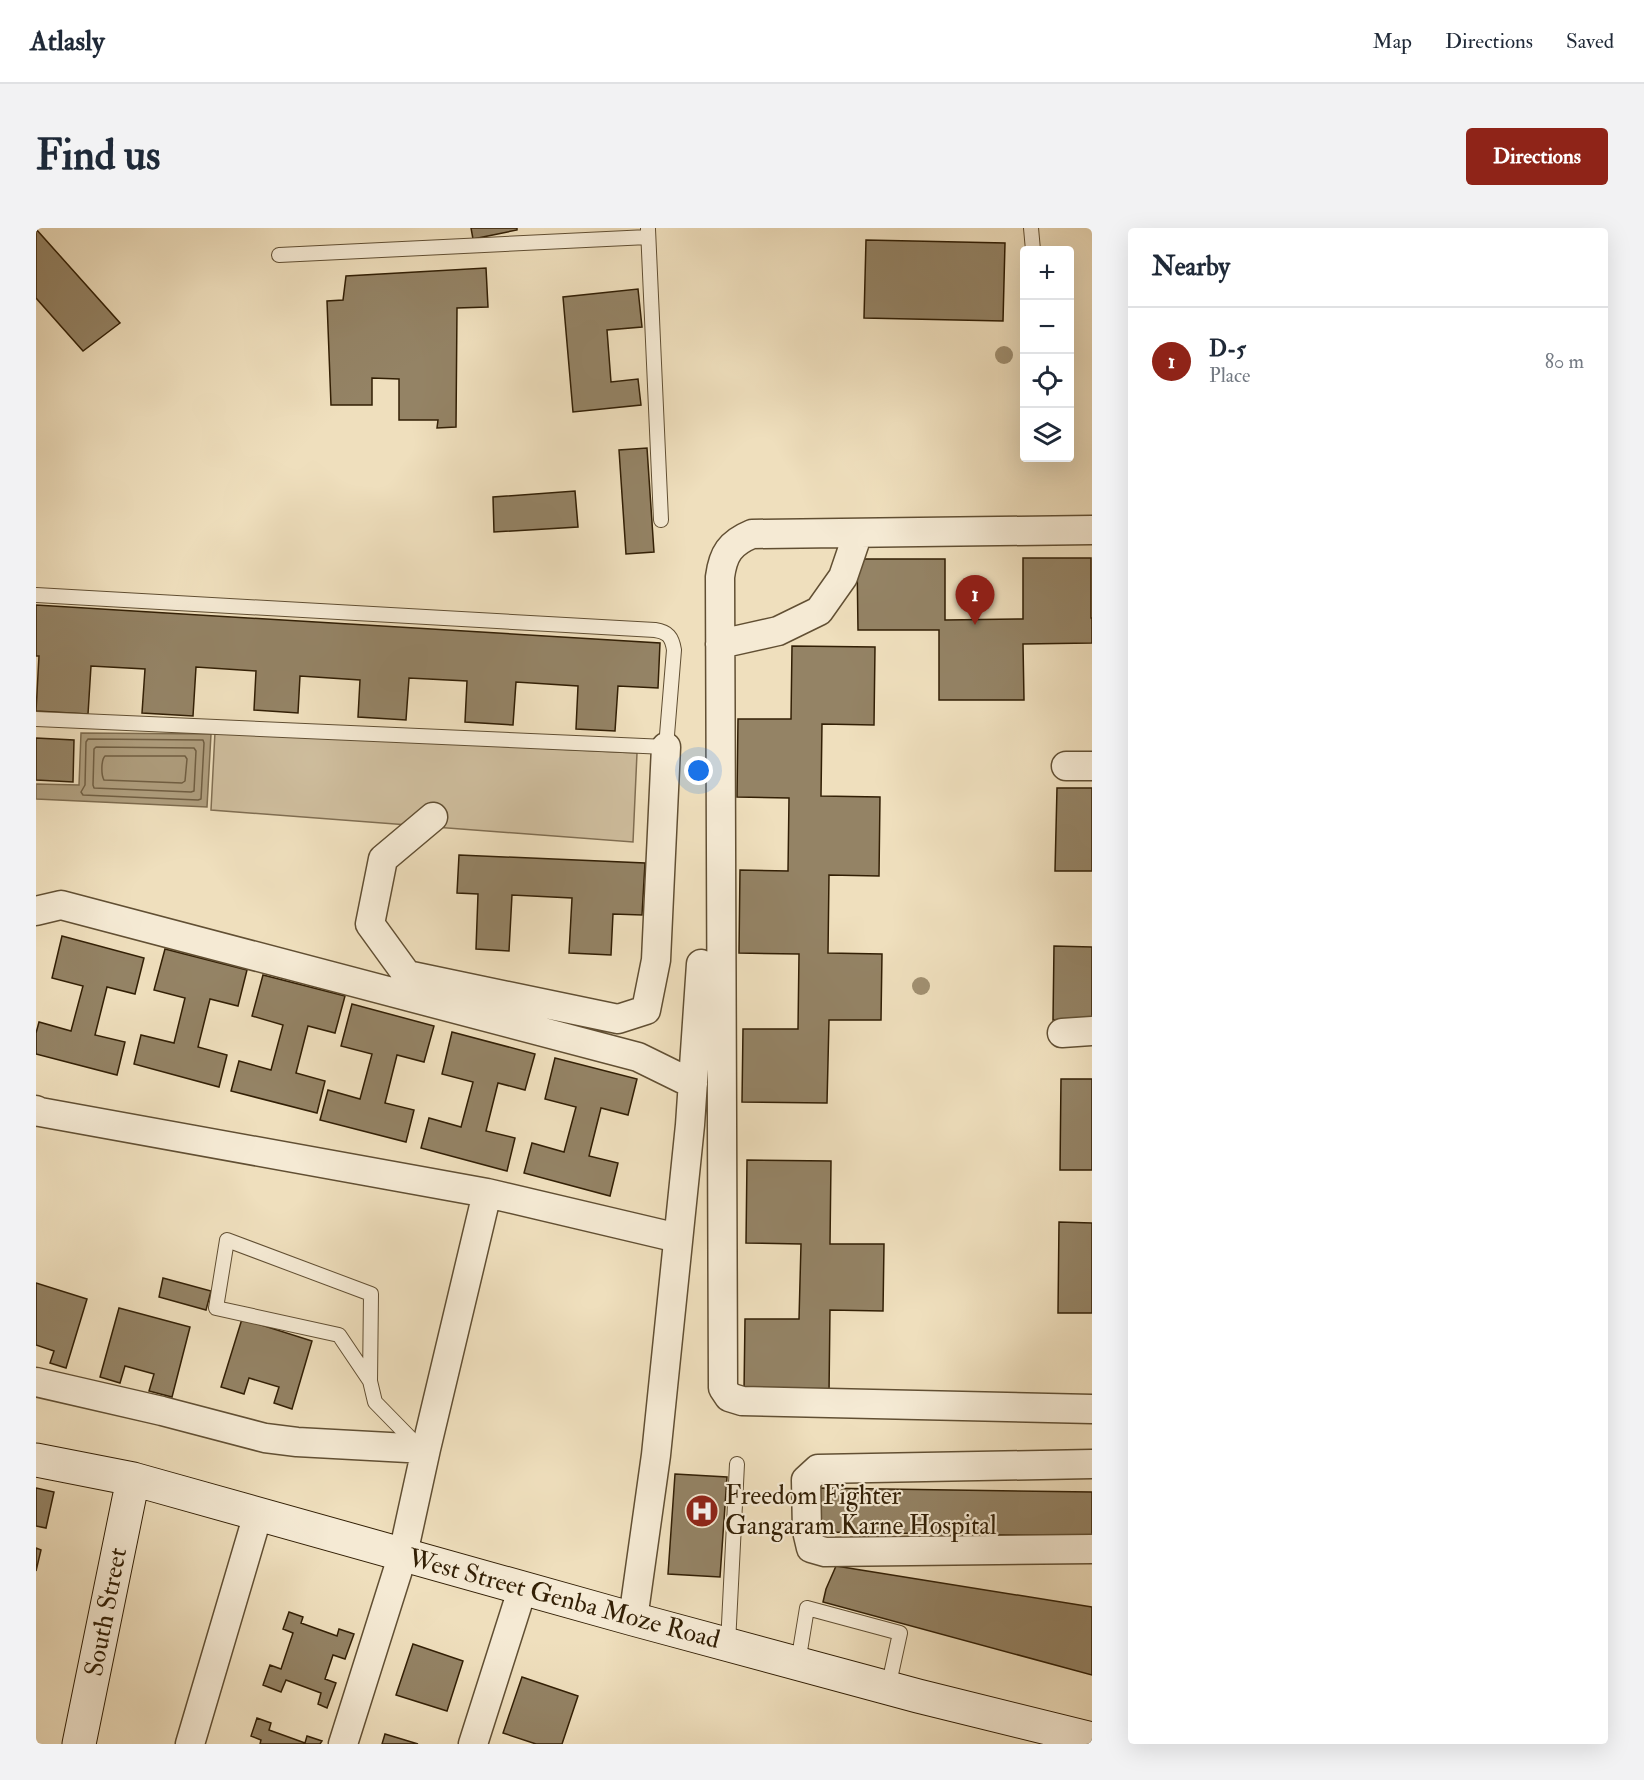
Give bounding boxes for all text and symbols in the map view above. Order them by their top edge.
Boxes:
text: Atlasly [30,24,104,59]
text: Map [1372,28,1412,55]
text: Directions [1445,28,1533,55]
text: Saved [1566,28,1614,55]
button: Directions [1466,128,1608,185]
text: Find us [36,130,160,182]
map controls [1020,246,1074,462]
button: + [1020,246,1074,300]
text: Nearby [1152,251,1230,283]
button: − [1020,300,1074,354]
text: D-5 [1209,335,1246,363]
text: 1 [1168,349,1175,374]
text: 80 m [1545,349,1584,374]
button: locate [1020,354,1074,408]
text: Place [1209,363,1250,388]
button: layers [1020,408,1074,462]
pin: 1 [956,576,994,625]
your location [684,756,713,785]
place label: Freedom Fighter Gangaram Karne Hospital [725,1480,997,1543]
hospital icon: Freedom Fighter Gangaram Karne Hospital [684,1493,720,1529]
street label: West Street Genba Moze Road [404,1542,724,1656]
street label: South Street [78,1545,134,1679]

